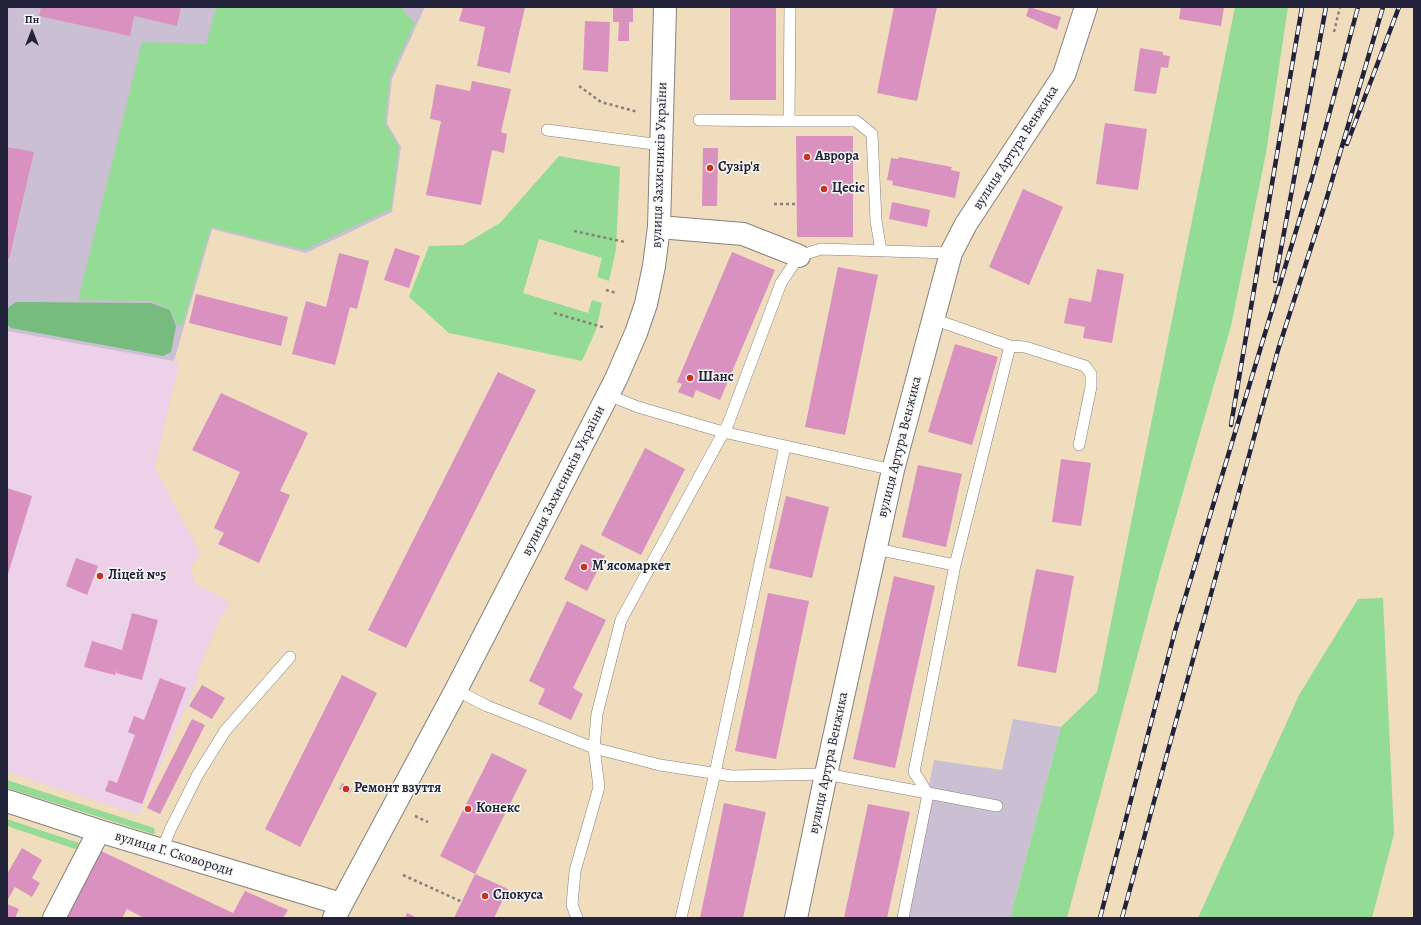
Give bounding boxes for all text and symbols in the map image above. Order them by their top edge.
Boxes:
north arrow [12,12,52,52]
text: Пн [25,12,39,27]
street label: вулиця Захисників України [649,82,671,248]
street label: вулиця Артура Венжика [970,83,1062,213]
place label: Аврора [815,149,859,165]
marker: Аврора [802,152,812,162]
place label: Сузір'я [718,160,760,176]
marker: Сузір'я [705,163,715,173]
place label: Цесіс [832,181,865,197]
marker: Цесіс [819,184,829,194]
place label: Шанс [698,370,734,386]
marker: Шанс [685,373,695,383]
street label: вулиця Артура Венжика [874,375,926,519]
street label: вулиця Захисників України [519,403,609,559]
place label: Мʼясомаркет [592,559,671,575]
marker: Мʼясомаркет [579,562,589,572]
place label: Ліцей №5 [108,568,166,584]
marker: Ліцей №5 [95,571,105,581]
street label: вулиця Артура Венжика [806,690,852,836]
place label: Ремонт взуття [354,781,441,797]
marker: Ремонт взуття [341,784,351,794]
place label: Конекс [476,801,520,817]
marker: Конекс [463,804,473,814]
street label: вулиця Г. Сковороди [113,828,235,880]
place label: Спокуса [493,888,543,904]
marker: Спокуса [480,891,490,901]

